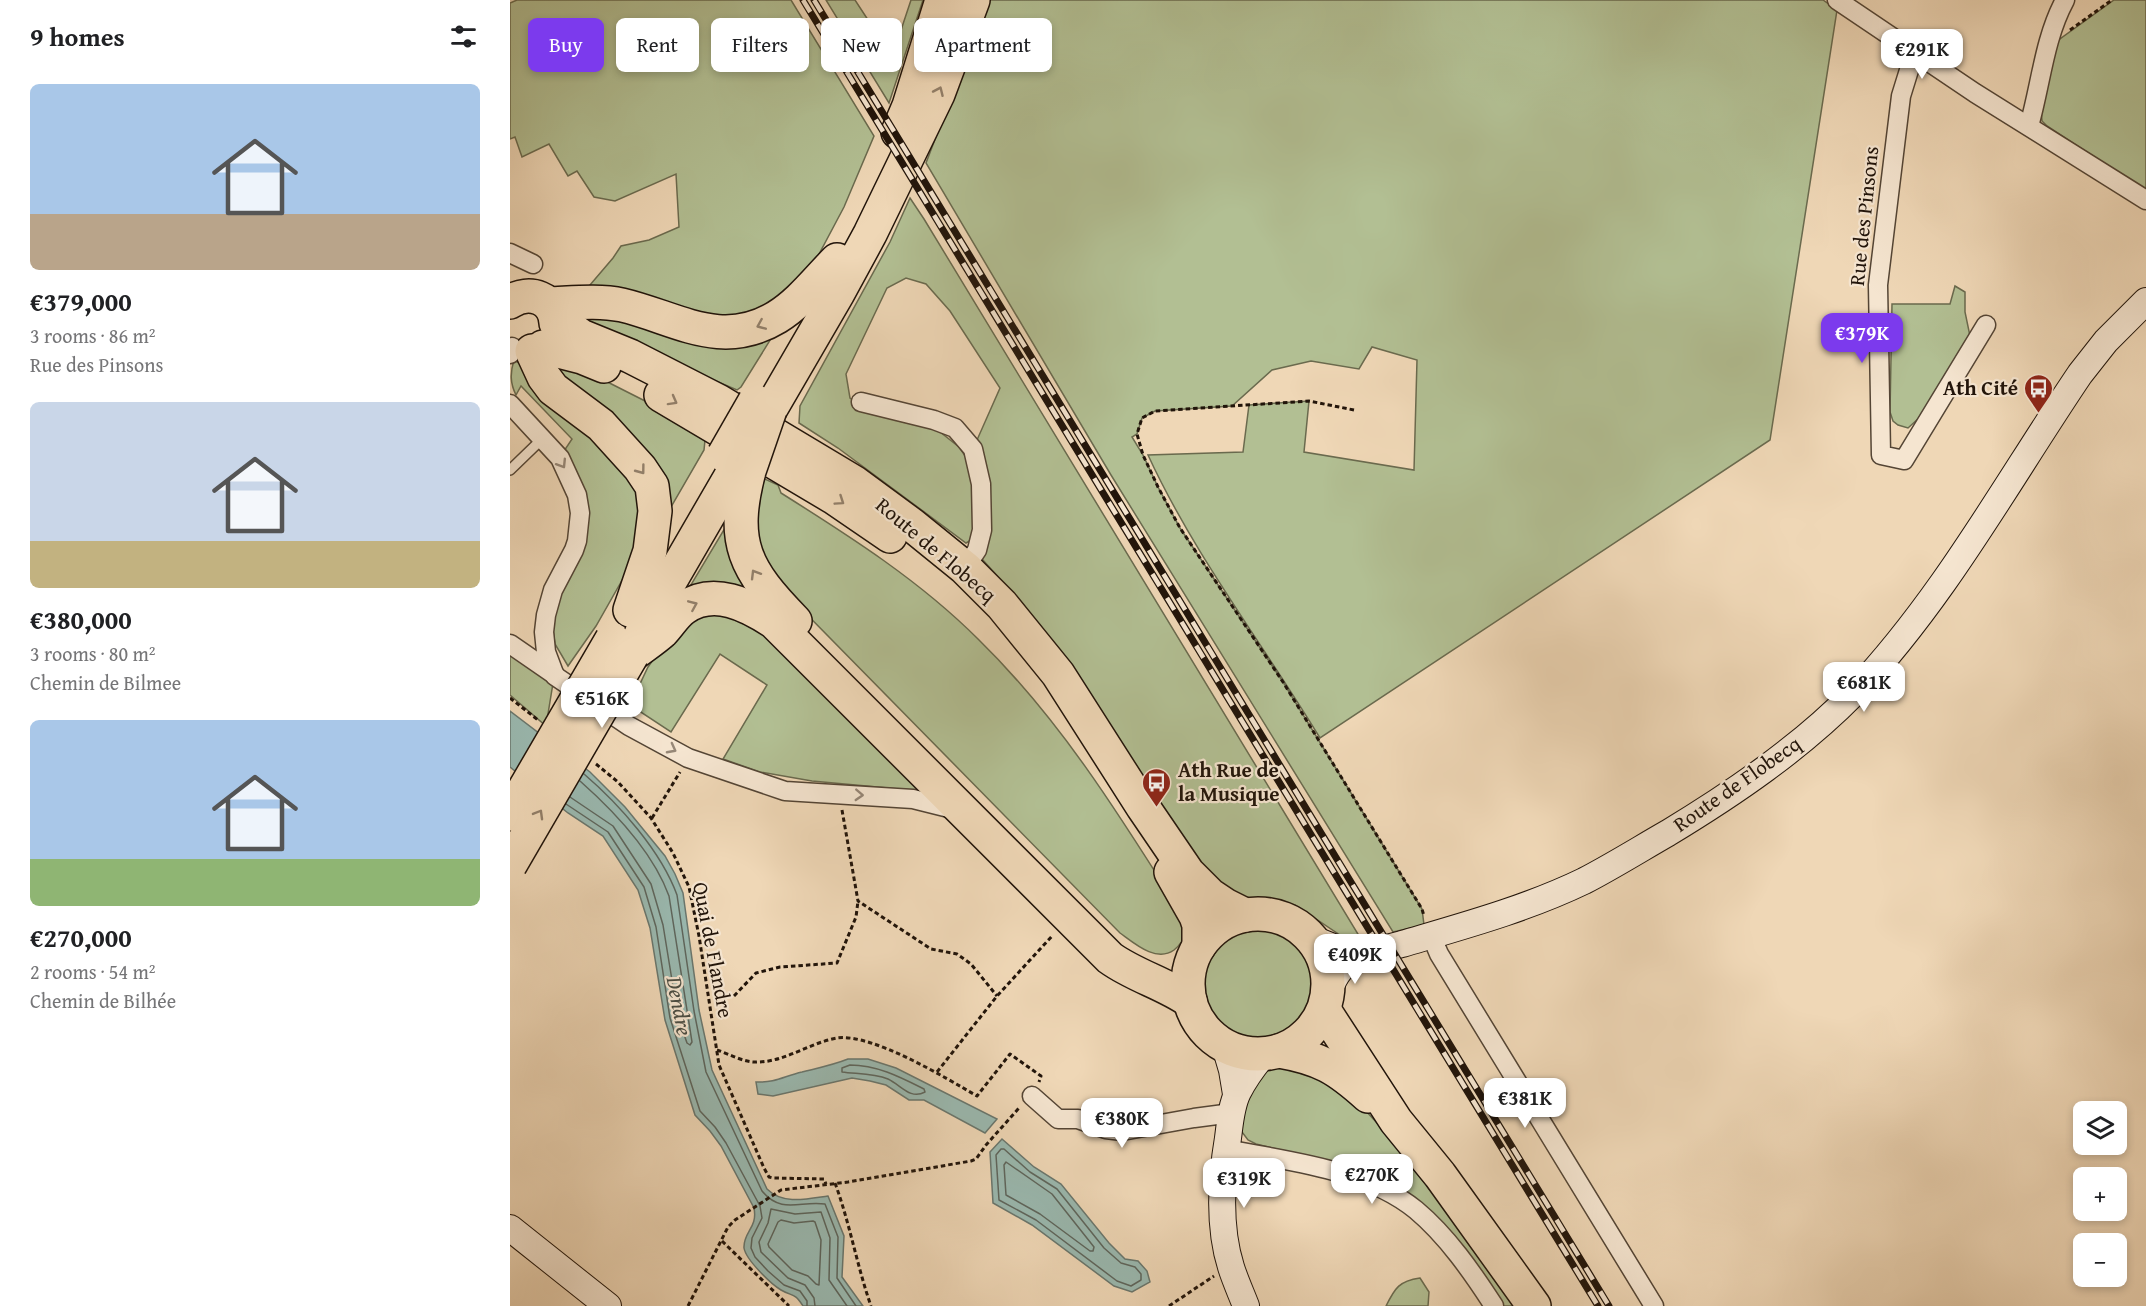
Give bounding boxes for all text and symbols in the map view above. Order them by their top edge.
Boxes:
text: 9 homes [30,17,125,56]
chip: Buy [528,18,604,72]
chip: Rent [616,18,699,72]
chip: Filters [711,18,809,72]
chip: New [821,18,902,72]
chip: Apartment [914,18,1052,72]
icon: filters [447,20,480,53]
pin: €291K [1880,29,1964,80]
text: €291K [1895,34,1949,63]
one-way arrow [931,87,943,98]
icon: home [201,123,309,231]
street label: Rue des Pinsons [1841,145,1886,287]
text: €379,000 [30,282,132,321]
pin: €379K [1820,313,1904,364]
one-way arrow [756,318,767,330]
text: €379K [1835,318,1889,347]
text: 3 rooms · 86 m² [30,321,156,350]
text: Rue des Pinsons [30,350,163,379]
place label: Ath Cité [1943,372,2018,403]
bus stop icon: Ath Cité [2023,372,2055,414]
one-way arrow [666,394,677,406]
icon: home [201,441,309,549]
one-way arrow [554,457,565,468]
one-way arrow [633,463,644,474]
street label: Route de Flobecq [869,490,1004,610]
one-way arrow [834,494,844,506]
one-way arrow [751,570,763,580]
text: €380,000 [30,600,132,639]
one-way arrow [686,600,697,612]
text: 3 rooms · 80 m² [30,639,156,668]
pin: €681K [1822,662,1906,713]
text: €681K [1837,667,1891,696]
text: Chemin de Bilmee [30,668,181,697]
pin: €516K [560,678,644,729]
text: €516K [575,683,629,712]
street label: Route de Flobecq [1667,728,1807,839]
one-way arrow [666,742,676,753]
place label: Ath Rue de la Musique [1178,754,1280,809]
icon: home [201,759,309,867]
bus stop icon: Ath Rue de la Musique [1141,766,1173,808]
one-way arrow [855,789,864,802]
one-way arrow [532,810,544,820]
street label: Quai de Flandre [685,879,742,1020]
text: €270,000 [30,918,132,957]
pin: €409K [1313,934,1397,985]
text: €409K [1328,939,1382,968]
text: 2 rooms · 54 m² [30,957,156,986]
water label: Dendre [658,973,701,1038]
text: Chemin de Bilhée [30,986,176,1015]
pin: €381K [1483,1078,1567,1129]
text: €381K [1498,1083,1552,1112]
pin: €380K [1080,1098,1164,1149]
map controls [2073,1101,2127,1287]
button: layers [2073,1101,2127,1155]
text: €380K [1095,1103,1149,1132]
pin: €270K [1330,1154,1414,1205]
pin: €319K [1202,1158,1286,1209]
text: €270K [1345,1159,1399,1188]
text: €319K [1217,1163,1271,1192]
button: + [2073,1167,2127,1221]
button: − [2073,1233,2127,1287]

